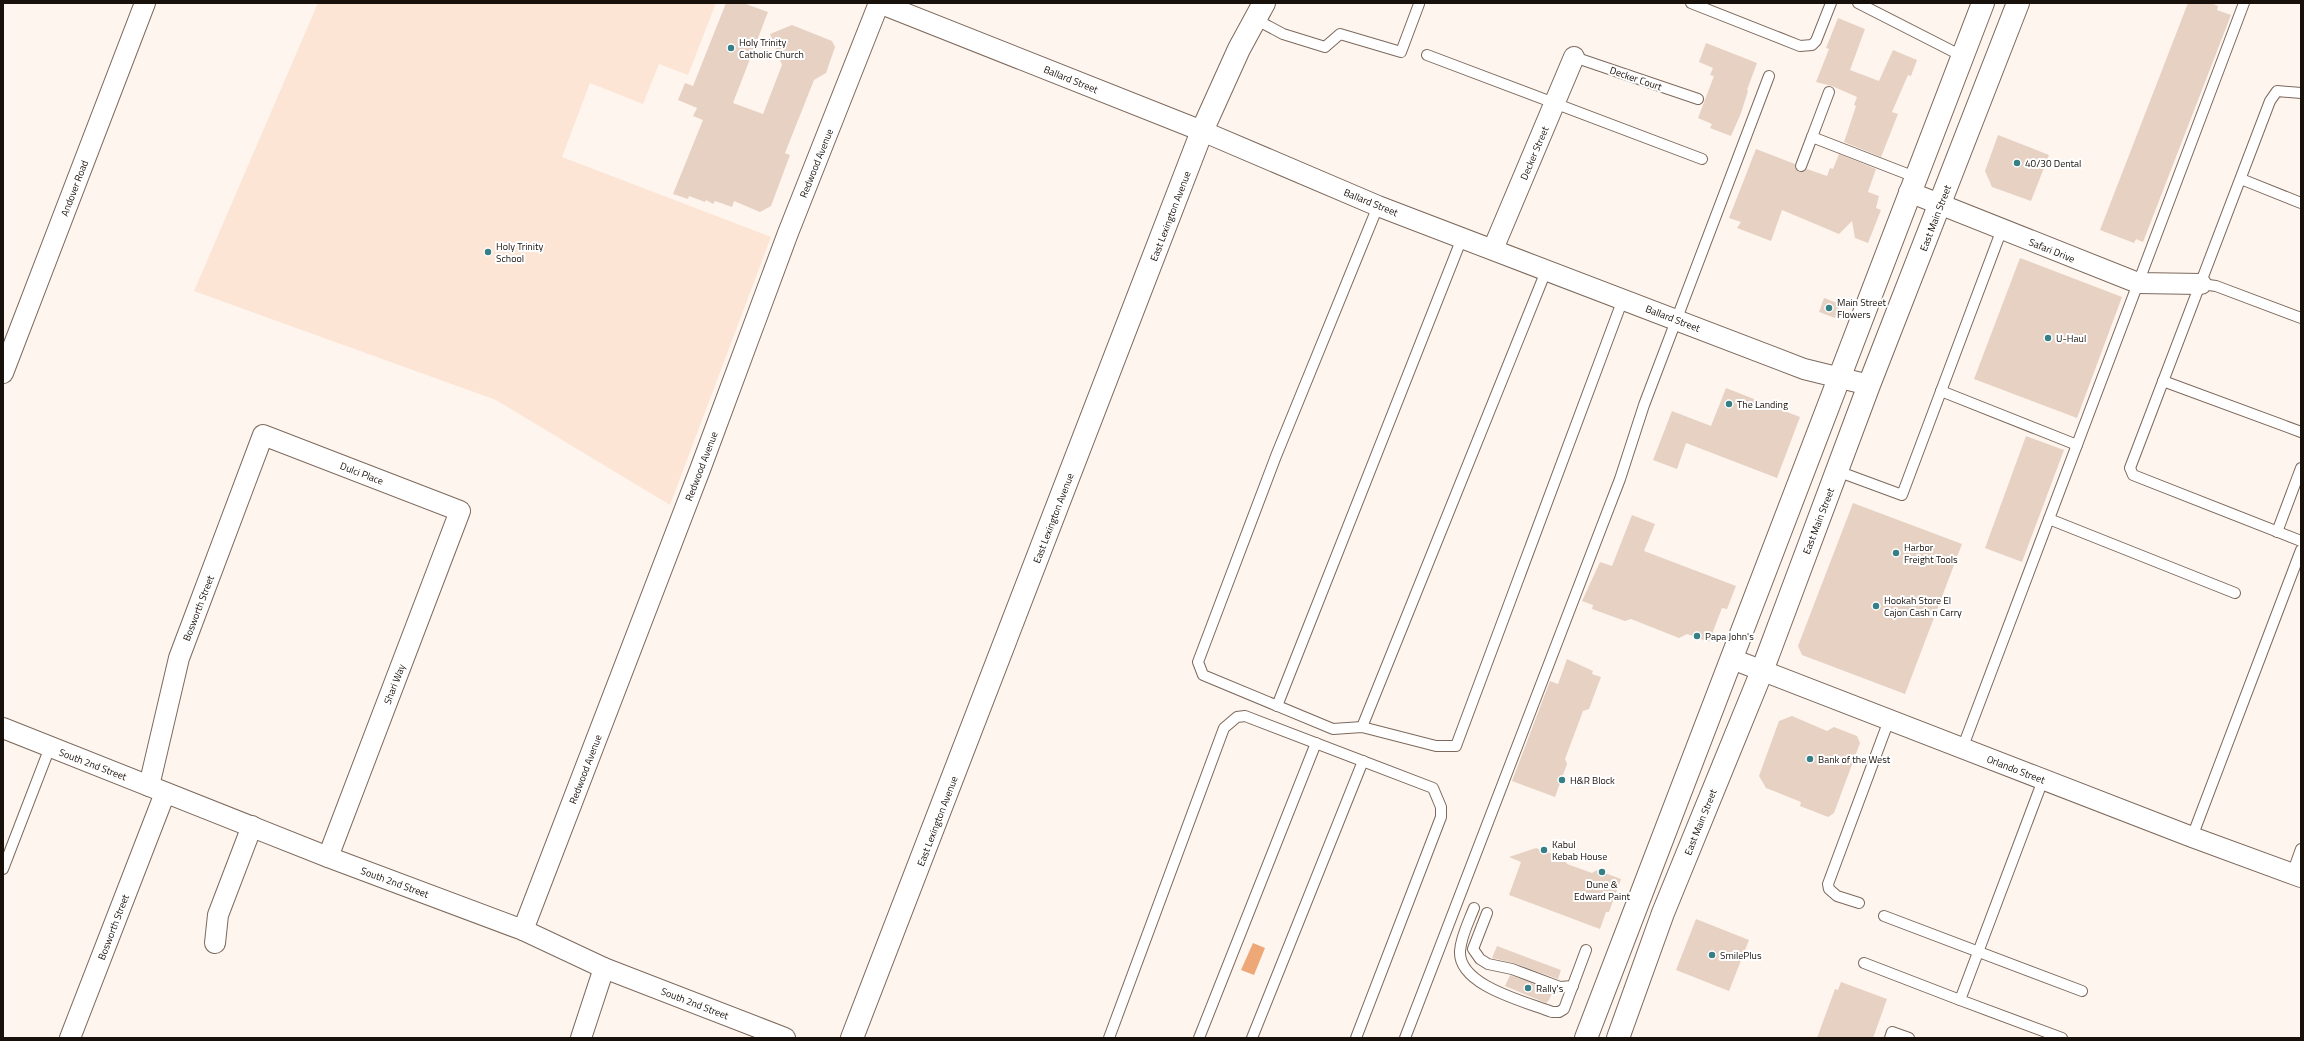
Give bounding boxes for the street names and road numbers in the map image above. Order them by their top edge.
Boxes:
street label: Ballard Street [1041,62,1101,97]
street label: Decker Court [1608,63,1664,95]
street label: Decker Street [1516,124,1553,182]
street label: Redwood Avenue [796,126,837,200]
street label: Andover Road [57,158,92,218]
street label: East Lexington Avenue [1146,169,1195,263]
street label: East Main Street [1916,182,1955,253]
street label: Ballard Street [1341,185,1401,220]
street label: Safari Drive [2027,234,2077,266]
street label: Ballard Street [1643,301,1703,336]
street label: Redwood Avenue [681,429,722,503]
street label: Dulci Place [338,458,386,489]
street label: East Lexington Avenue [1029,471,1078,565]
street label: East Main Street [1799,485,1838,556]
street label: Bosworth Street [179,573,218,643]
street label: Shari Way [380,662,409,707]
street label: Redwood Avenue [565,732,606,806]
street label: South 2nd Street [57,745,129,784]
street label: Orlando Street [1985,751,2048,788]
street label: East Lexington Avenue [913,774,962,868]
street label: East Main Street [1680,787,1721,857]
street label: South 2nd Street [359,863,431,902]
street label: Bosworth Street [94,892,133,962]
street label: South 2nd Street [659,984,731,1023]

